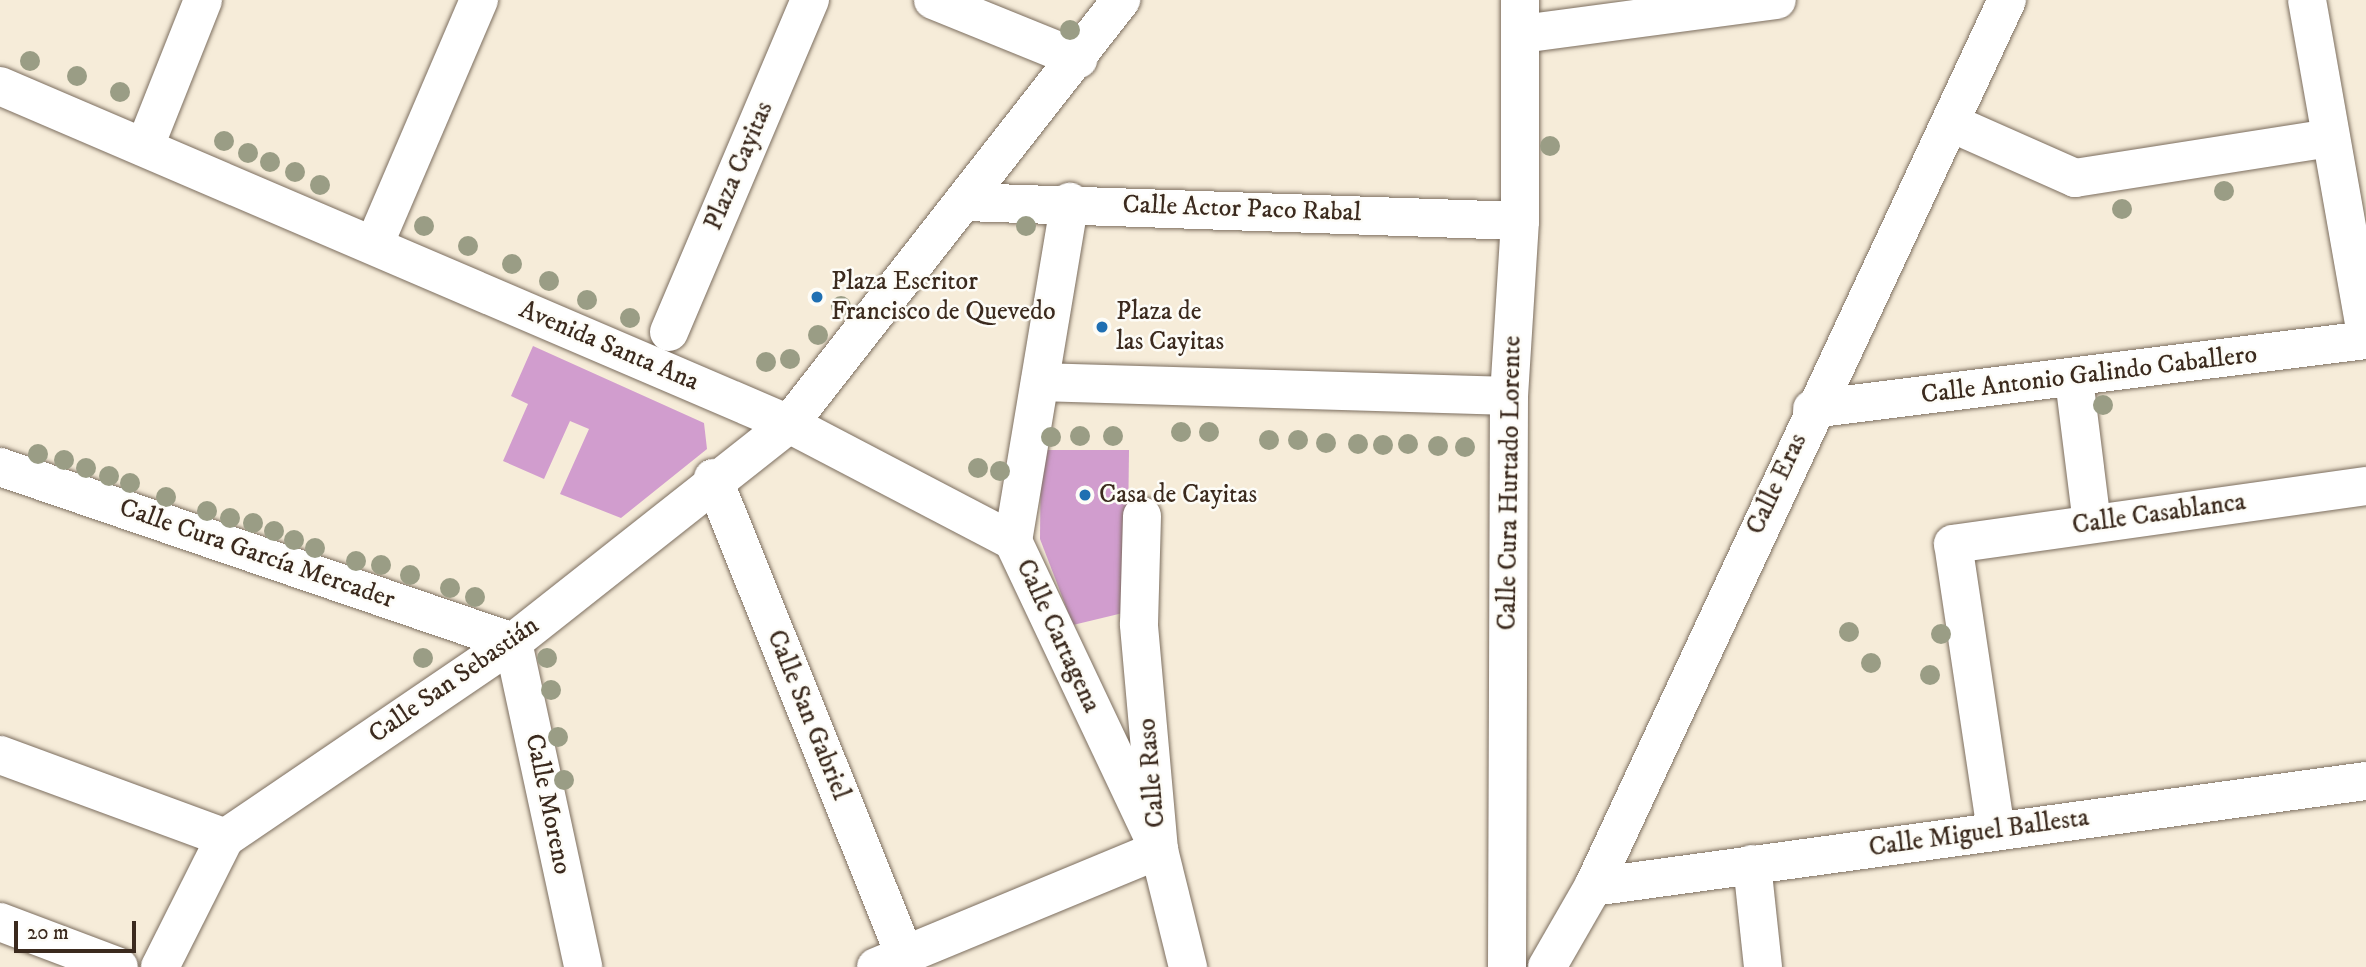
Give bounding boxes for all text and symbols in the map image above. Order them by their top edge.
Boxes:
street label: Plaza Cayitas [698,97,780,235]
street label: Calle Actor Paco Rabal [1122,189,1362,229]
place label: Plaza Escritor Francisco de Quevedo [831,266,1056,328]
marker: Plaza Escritor Francisco de Quevedo [809,289,825,305]
street label: Avenida Santa Ana [514,294,704,398]
place label: Plaza de las Cayitas [1116,296,1224,358]
marker: Plaza de las Cayitas [1094,319,1110,335]
street label: Calle Cura Hurtado Lorente [1492,335,1528,631]
street label: Calle Antonio Galindo Caballero [1919,339,2259,411]
street label: Calle Eras [1740,428,1814,540]
place label: Casa de Cayitas [1099,479,1257,511]
street label: Calle Casablanca [2070,486,2248,542]
marker: Casa de Cayitas [1077,487,1093,503]
street label: Calle Cura García Mercader [115,492,399,616]
street label: Calle Cartagena [1009,554,1107,718]
street label: Calle San Sebastián [363,610,545,750]
street label: Calle San Gabriel [760,626,856,804]
street label: Calle Raso [1132,717,1172,829]
street label: Calle Moreno [518,731,578,877]
street label: Calle Miguel Ballesta [1867,802,2091,864]
scale bar [18,908,140,952]
text: 20 m [27,920,69,946]

